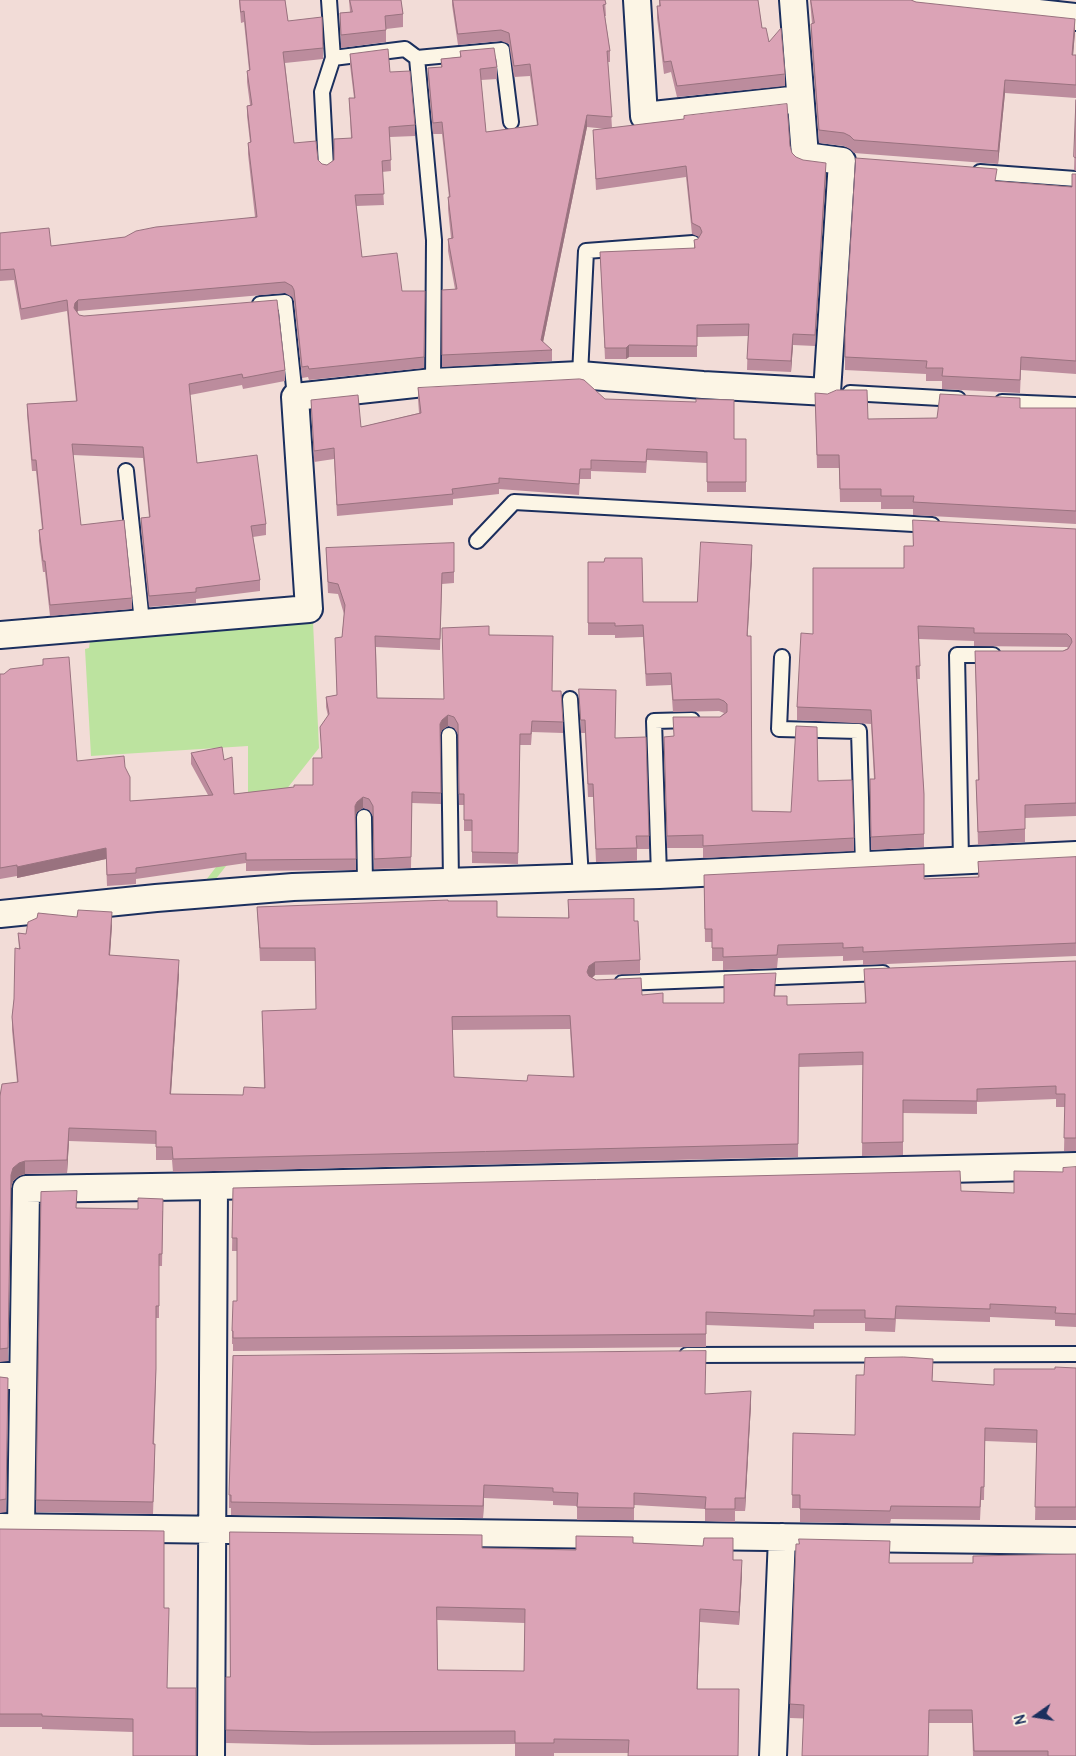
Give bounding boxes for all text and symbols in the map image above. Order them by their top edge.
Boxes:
north arrow [1011,1691,1061,1741]
text: N [1012,1713,1030,1726]

